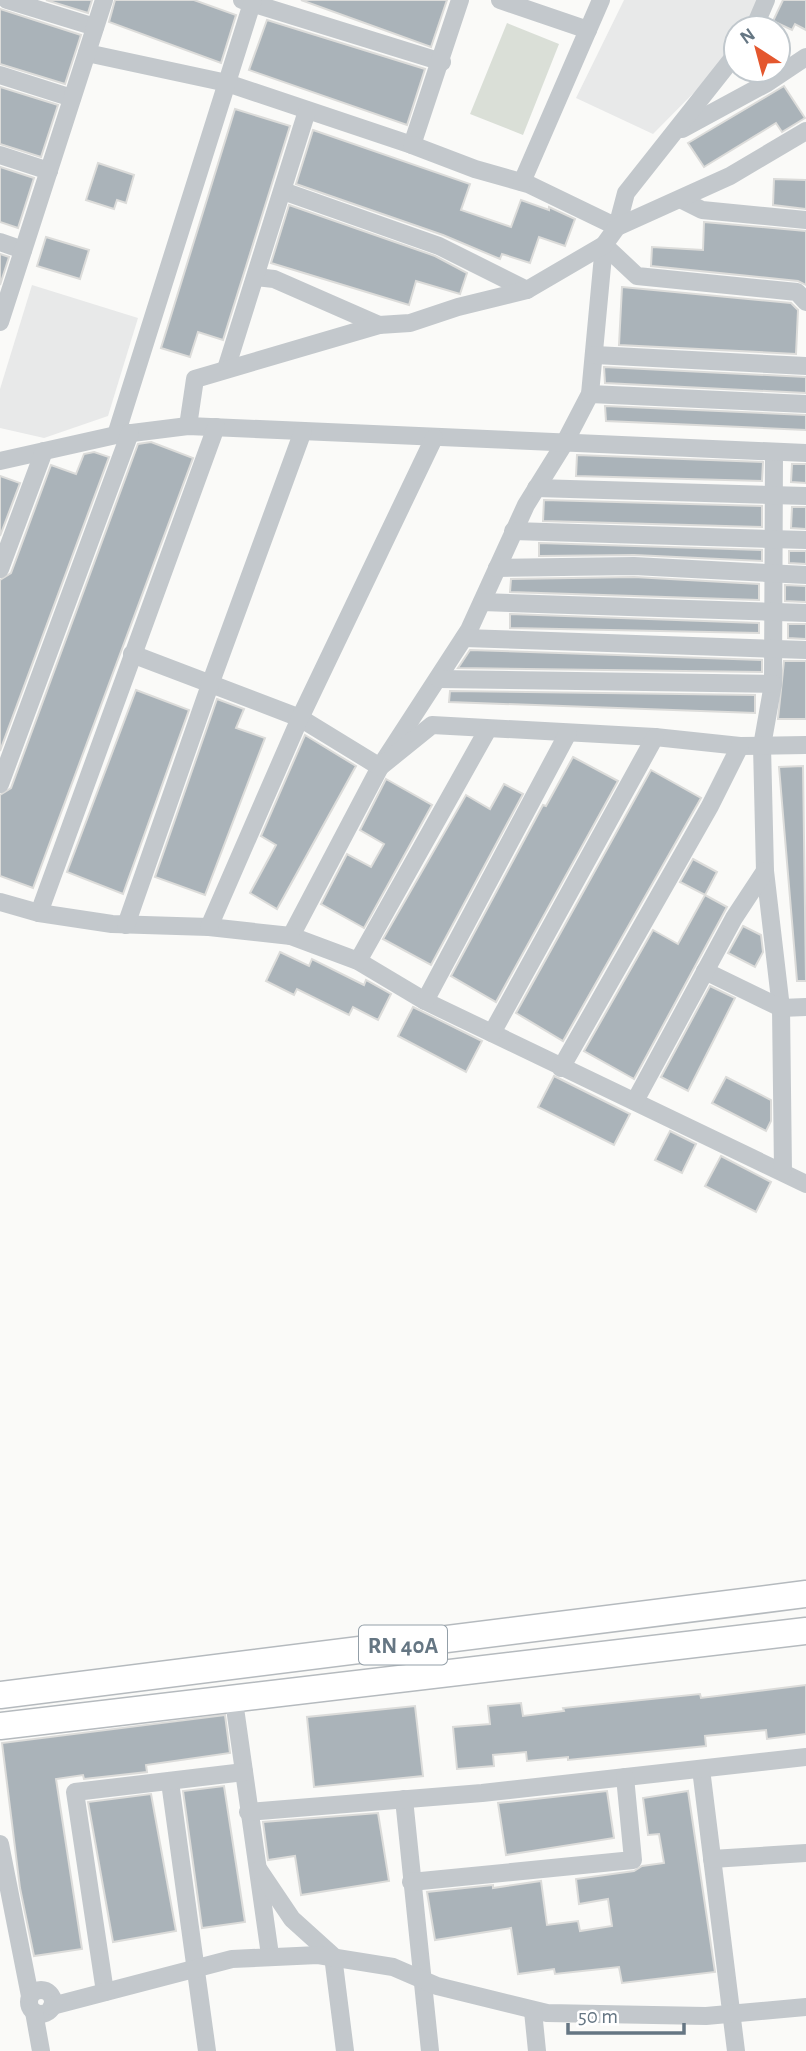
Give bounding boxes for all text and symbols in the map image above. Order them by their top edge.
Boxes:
north arrow [722,14,792,84]
text: N [737,25,759,48]
road number: RN 40A [359,1626,447,1664]
scale bar [568,1992,684,2036]
text: 50 m [578,2006,618,2027]

